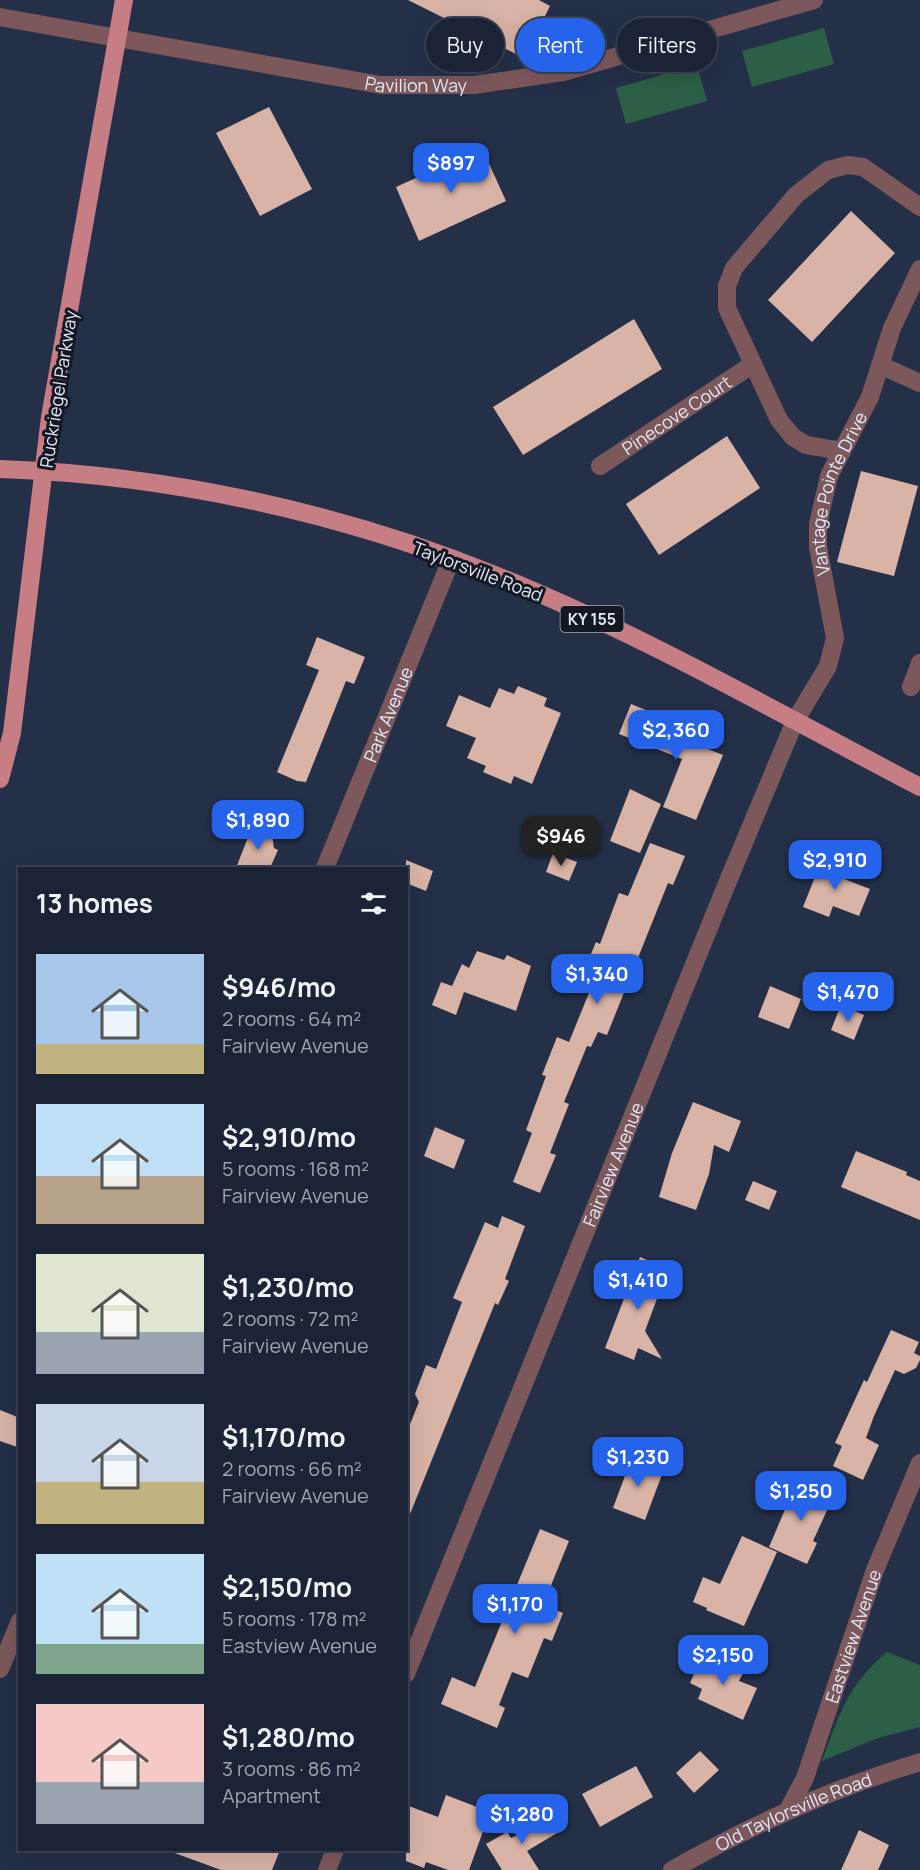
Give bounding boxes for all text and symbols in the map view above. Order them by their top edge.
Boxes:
chip: Buy [426,18,504,72]
chip: Rent [516,18,605,72]
chip: Filters [617,18,717,72]
street label: Pavilion Way [363,70,467,98]
pin: $897 [415,143,487,194]
text: $897 [427,149,475,176]
street label: Ruckriegel Parkway [34,308,82,470]
street label: Pinecove Court [617,370,736,460]
street label: Vantage Pointe Drive [805,407,872,578]
street label: Taylorsville Road [410,535,546,607]
road number: KY 155 [560,606,624,632]
street label: Park Avenue [358,663,418,766]
pin: $2,360 [627,710,725,761]
text: $2,360 [642,716,710,743]
pin: $1,890 [209,800,307,851]
text: $1,890 [226,806,290,833]
pin: $946 [525,816,597,867]
text: $946 [536,822,586,849]
pin: $2,910 [786,840,884,891]
text: $2,910 [803,846,867,873]
text: 13 homes [36,885,153,921]
icon: filters [357,887,390,920]
pin: $1,340 [548,954,646,1005]
text: $1,340 [565,960,629,987]
text: $946/mo [222,969,336,1005]
pin: $1,470 [799,972,897,1023]
icon: home [84,978,156,1050]
text: $1,470 [817,978,879,1005]
text: 2 rooms · 64 m² [222,1005,361,1032]
text: Fairview Avenue [222,1032,369,1059]
street label: Fairview Avenue [577,1099,649,1230]
text: $2,910/mo [222,1119,356,1155]
icon: home [84,1128,156,1200]
text: 5 rooms · 168 m² [222,1155,369,1182]
text: Fairview Avenue [222,1182,369,1209]
pin: $1,410 [589,1260,687,1311]
text: $1,410 [608,1266,668,1293]
text: $1,230/mo [222,1269,354,1305]
icon: home [84,1278,156,1350]
text: 2 rooms · 72 m² [222,1305,358,1332]
text: Fairview Avenue [222,1332,369,1359]
text: $1,170/mo [222,1419,346,1455]
icon: home [84,1428,156,1500]
pin: $1,230 [589,1437,687,1488]
text: $1,230 [606,1443,670,1470]
text: 2 rooms · 66 m² [222,1455,362,1482]
pin: $1,250 [752,1471,850,1522]
text: $1,250 [769,1477,833,1504]
text: Fairview Avenue [222,1482,369,1509]
street label: Eastview Avenue [819,1566,886,1706]
text: $2,150/mo [222,1569,352,1605]
icon: home [84,1578,156,1650]
pin: $1,170 [466,1584,564,1635]
text: $1,170 [487,1590,543,1617]
text: 5 rooms · 178 m² [222,1605,367,1632]
text: Eastview Avenue [222,1632,377,1659]
pin: $2,150 [674,1635,772,1686]
text: $2,150 [692,1641,754,1668]
text: $1,280/mo [222,1719,355,1755]
icon: home [84,1728,156,1800]
text: 3 rooms · 86 m² [222,1755,361,1782]
street label: Old Taylorsville Road [711,1767,875,1856]
text: Apartment [222,1782,321,1809]
pin: $1,280 [473,1794,571,1845]
text: $1,280 [490,1800,554,1827]

